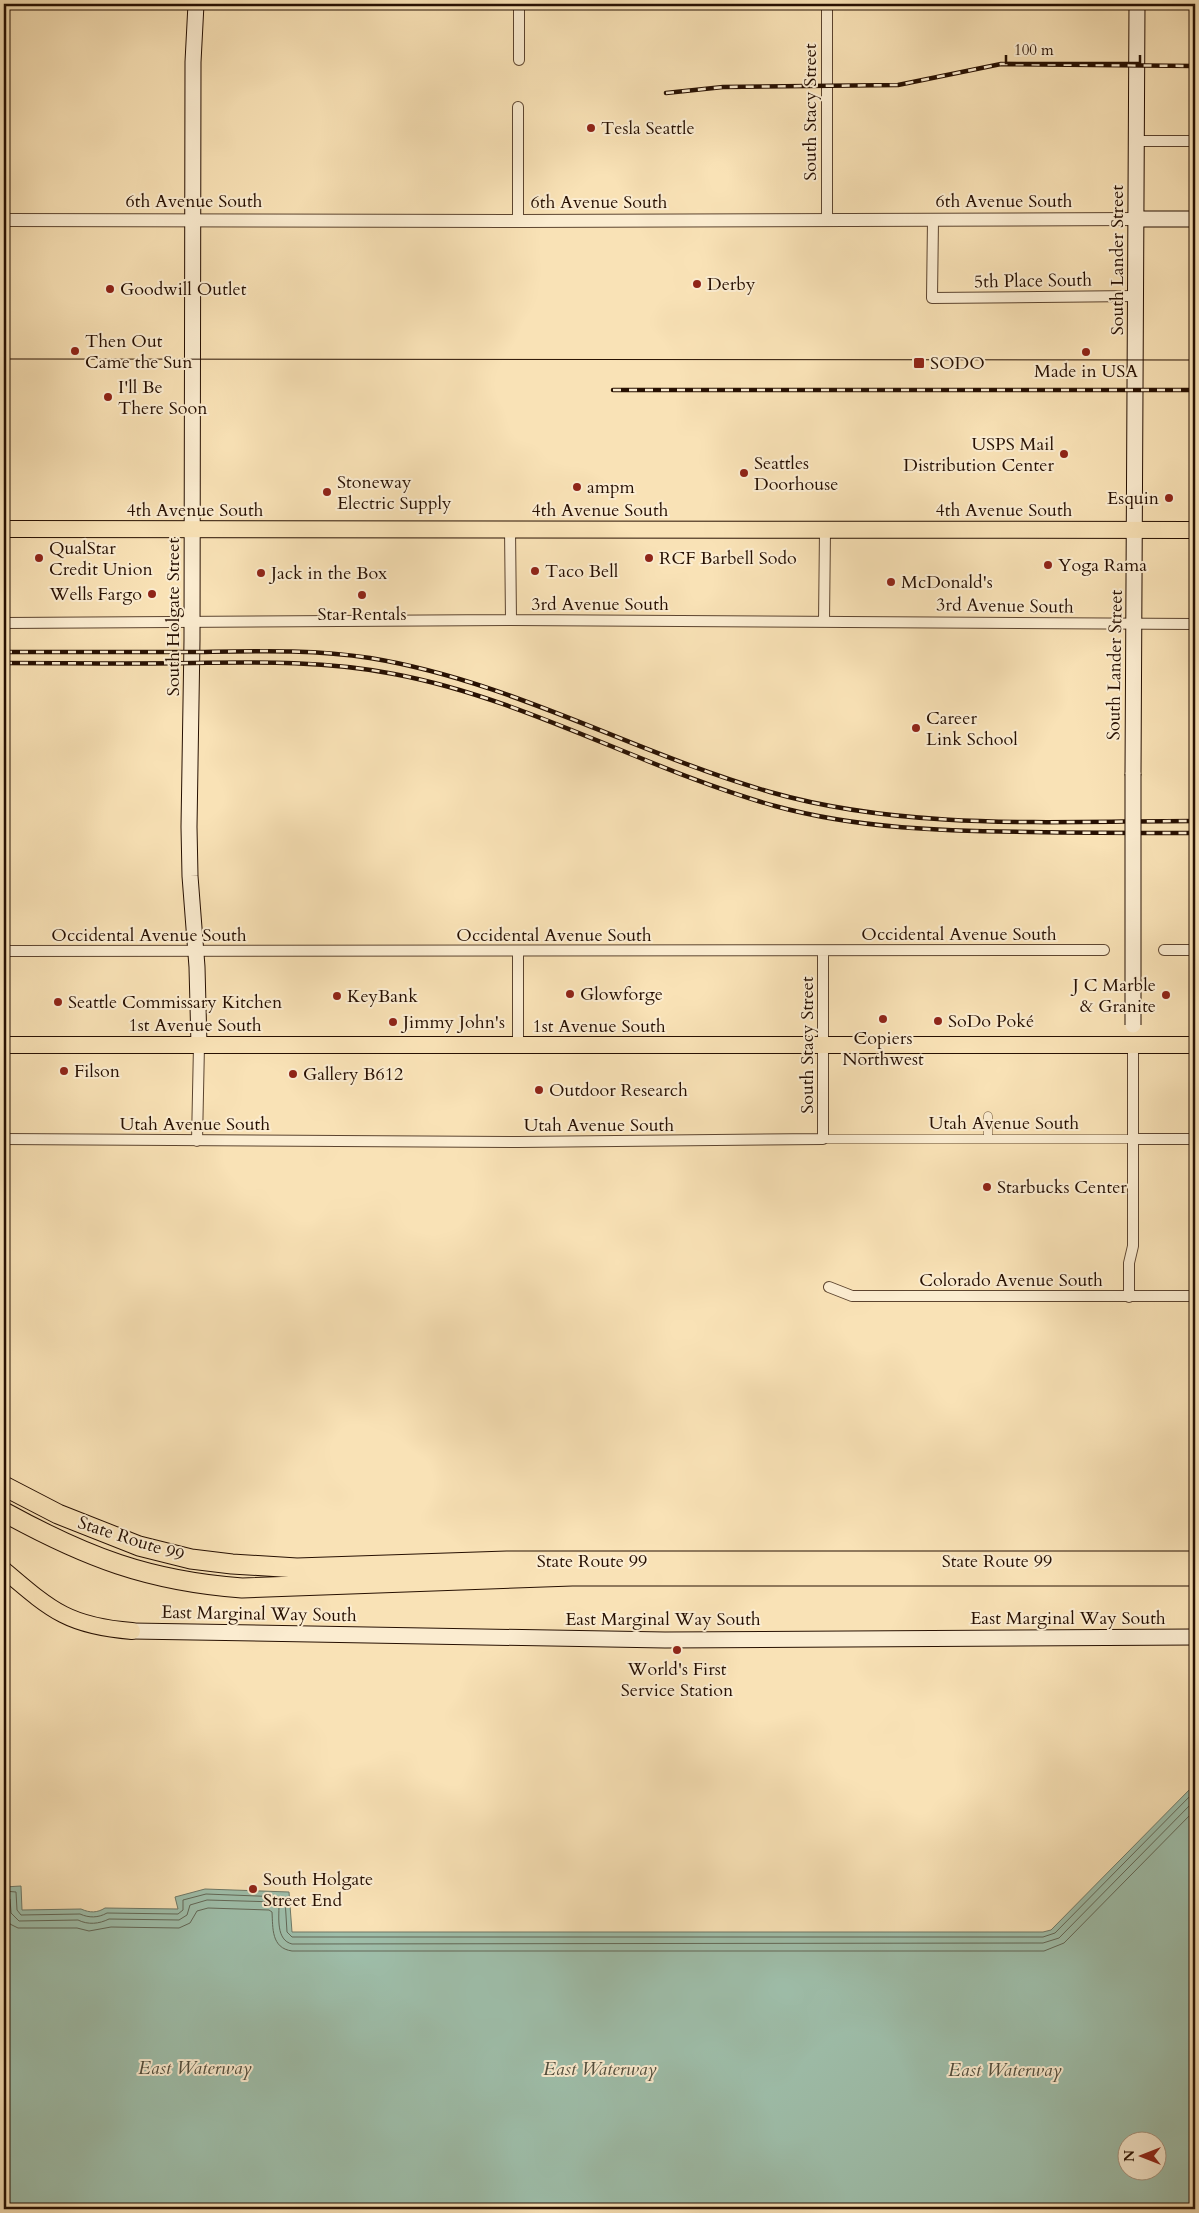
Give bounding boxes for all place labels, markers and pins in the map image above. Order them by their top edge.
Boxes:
place label: Tesla Seattle [601,116,695,141]
marker: Tesla Seattle [585,122,597,134]
place label: Derby [707,272,756,297]
place label: Goodwill Outlet [120,277,247,302]
marker: Derby [691,278,703,290]
marker: Goodwill Outlet [104,283,116,295]
place label: Then Out Came the Sun [85,329,193,375]
marker: Then Out Came the Sun [69,345,81,357]
marker: Made in USA [1080,346,1092,358]
place label: SODO [930,351,985,376]
marker: SODO [912,356,926,370]
place label: Made in USA [1034,359,1138,384]
place label: I'll Be There Soon [118,375,208,421]
marker: I'll Be There Soon [102,391,114,403]
place label: USPS Mail Distribution Center [903,432,1054,478]
marker: USPS Mail Distribution Center [1058,448,1070,460]
place label: Seattles Doorhouse [754,451,838,497]
marker: Seattles Doorhouse [738,467,750,479]
place label: Stoneway Electric Supply [337,470,452,516]
place label: ampm [587,475,636,500]
marker: ampm [571,481,583,493]
marker: Stoneway Electric Supply [321,486,333,498]
place label: Esquin [1107,486,1160,511]
marker: Esquin [1163,492,1175,504]
place label: QualStar Credit Union [49,536,153,582]
place label: RCF Barbell Sodo [659,546,797,571]
marker: QualStar Credit Union [33,552,45,564]
marker: RCF Barbell Sodo [643,552,655,564]
place label: Yoga Rama [1058,553,1147,578]
place label: Taco Bell [545,559,619,584]
marker: Yoga Rama [1042,559,1054,571]
place label: Jack in the Box [268,561,387,586]
marker: Taco Bell [529,565,541,577]
marker: Jack in the Box [255,567,267,579]
place label: McDonald's [901,570,993,595]
marker: McDonald's [885,576,897,588]
place label: Wells Fargo [49,582,142,607]
marker: Wells Fargo [146,588,158,600]
marker: Star Rentals [356,589,368,601]
place label: Star Rentals [318,602,406,627]
place label: Career Link School [926,706,1018,752]
marker: Career Link School [910,722,922,734]
place label: J C Marble & Granite [1070,973,1156,1019]
place label: Glowforge [580,982,663,1007]
place label: KeyBank [347,984,418,1009]
marker: Glowforge [564,988,576,1000]
marker: J C Marble & Granite [1160,989,1172,1001]
place label: Seattle Commissary Kitchen [68,990,283,1015]
marker: KeyBank [331,990,343,1002]
marker: Seattle Commissary Kitchen [52,996,64,1008]
place label: SoDo Poké [948,1009,1034,1034]
place label: Jimmy John's [400,1010,505,1035]
marker: Copiers Northwest [877,1013,889,1025]
marker: SoDo Poké [932,1015,944,1027]
marker: Jimmy John's [387,1016,399,1028]
place label: Copiers Northwest [842,1026,924,1072]
place label: Filson [74,1059,121,1084]
place label: Gallery B612 [303,1062,403,1087]
marker: Filson [58,1065,70,1077]
marker: Gallery B612 [287,1068,299,1080]
place label: Outdoor Research [549,1078,688,1103]
marker: Outdoor Research [533,1084,545,1096]
place label: Starbucks Center [997,1175,1127,1200]
marker: Starbucks Center [981,1181,993,1193]
marker: World's First Service Station [671,1644,683,1656]
place label: World's First Service Station [621,1657,734,1703]
place label: South Holgate Street End [263,1867,373,1913]
marker: South Holgate Street End [247,1883,259,1895]

